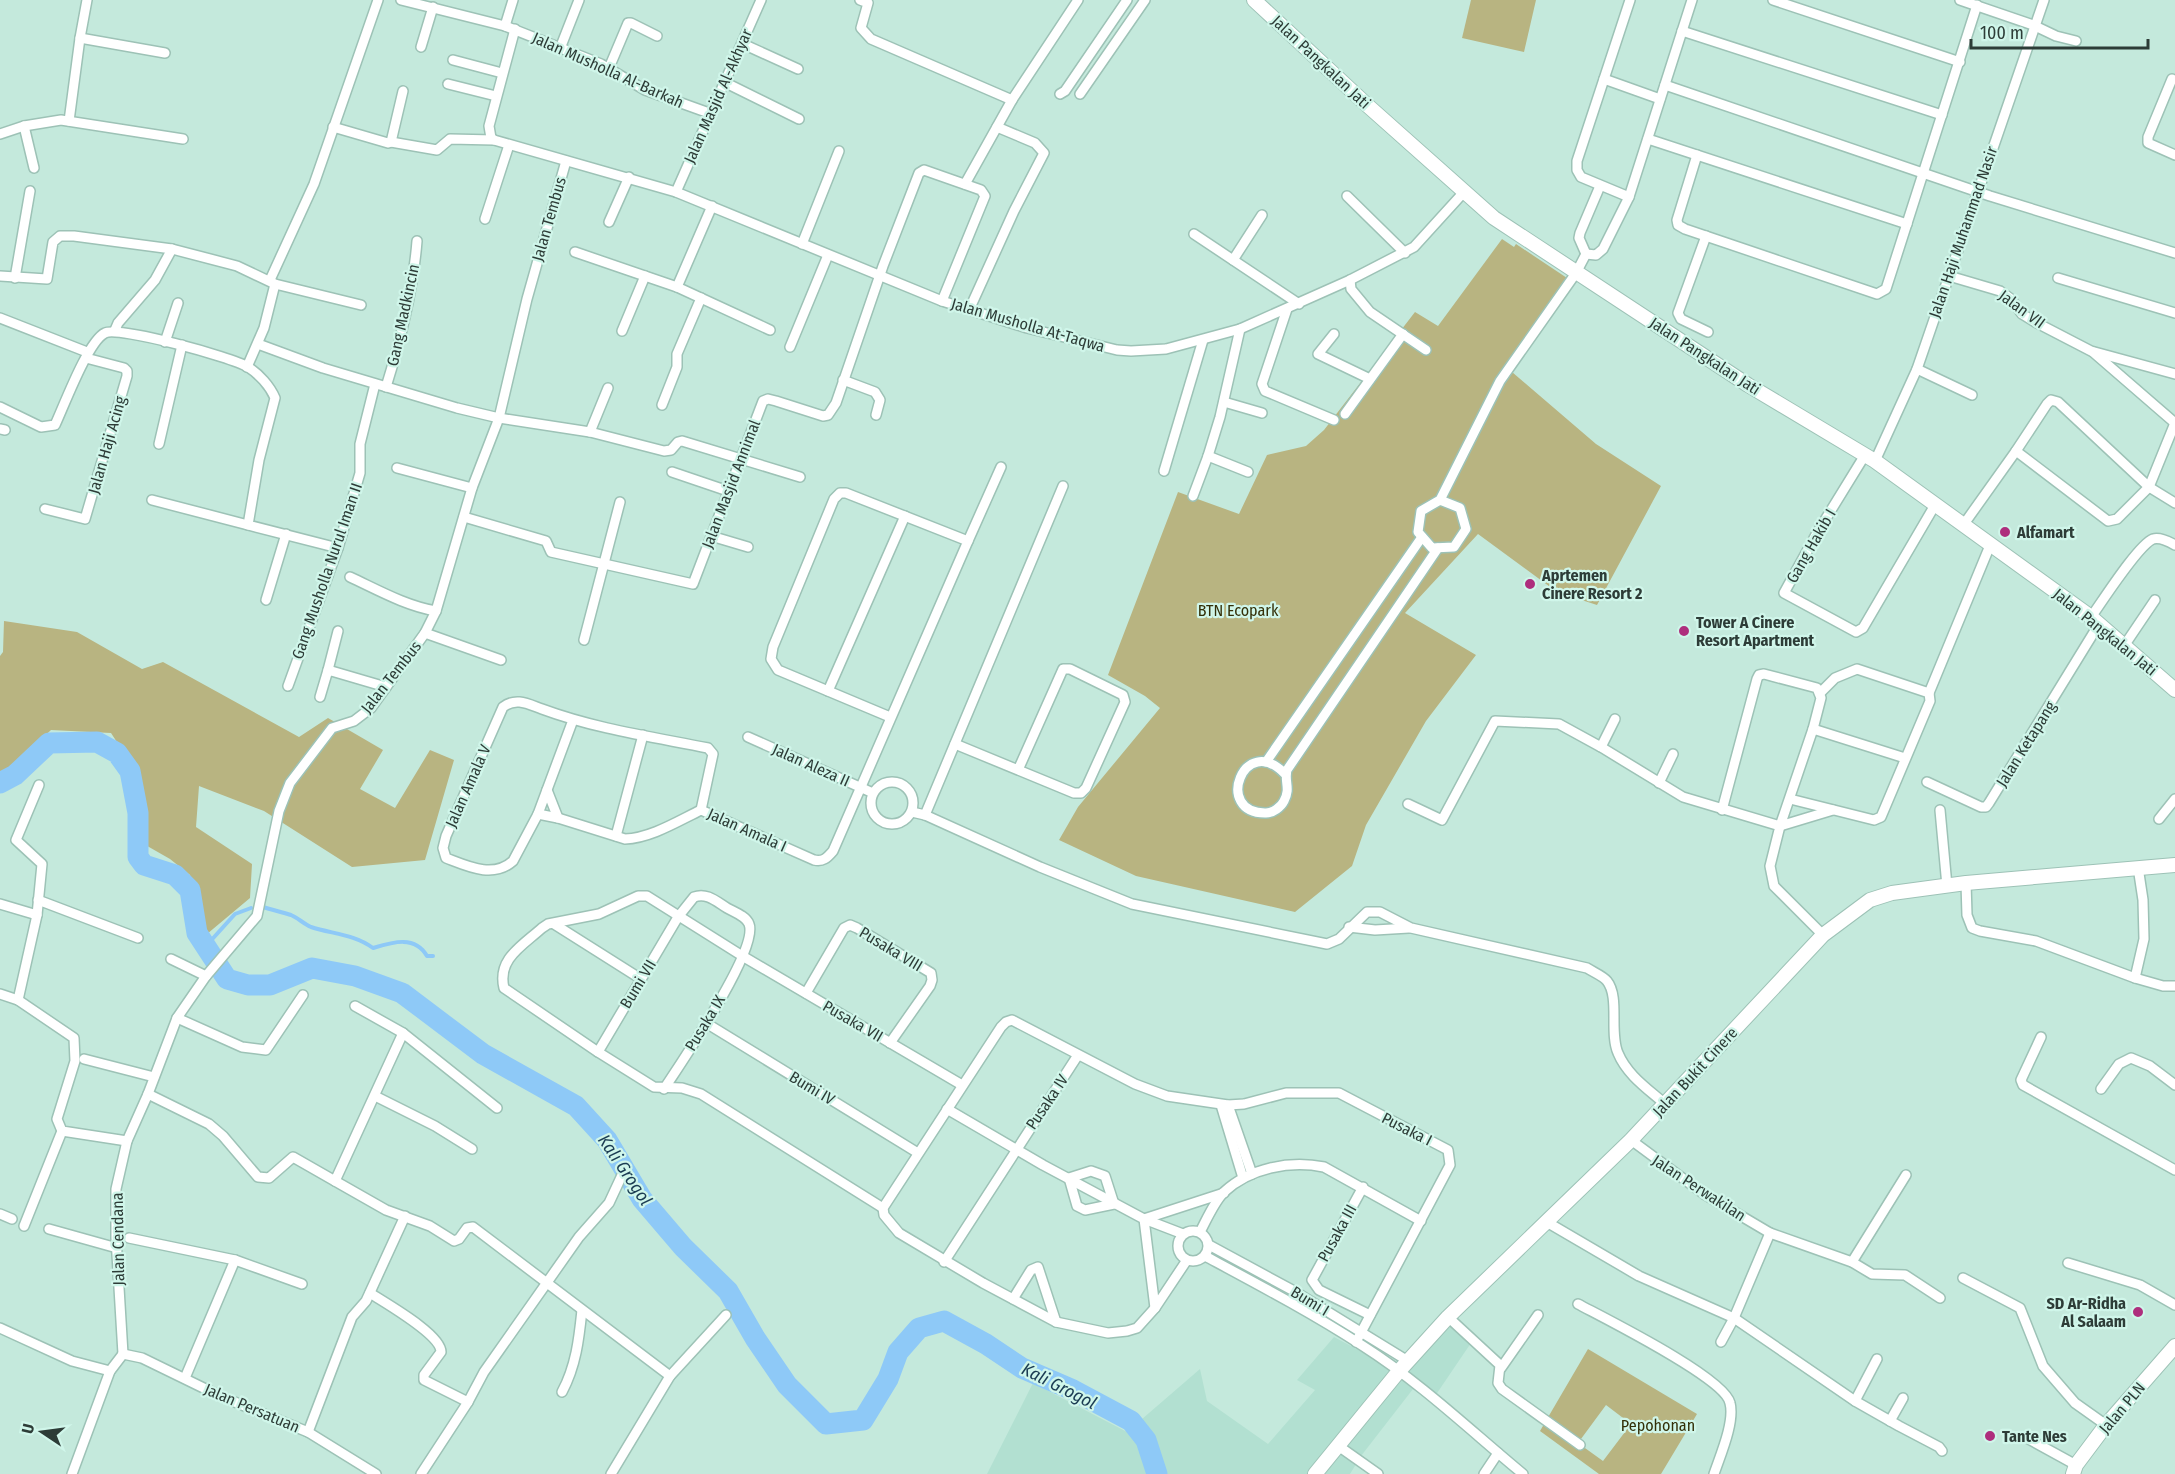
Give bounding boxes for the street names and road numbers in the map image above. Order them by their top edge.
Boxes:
street label: Jalan Pangkalan Jati [1268,11,1374,113]
street label: Jalan Masjid Al-Akhyar [680,25,756,166]
street label: Jalan Musholla Al-Barkah [529,28,687,112]
street label: Jalan Haji Muhammad Nasir [1925,143,2001,320]
street label: Jalan Tembus [528,175,570,263]
street label: Gang Madkincin [383,262,423,368]
street label: Jalan VII [1995,286,2049,332]
street label: Jalan Musholla At-Taqwa [949,294,1107,356]
street label: Jalan Pangkalan Jati [1646,313,1764,399]
street label: Jalan Haji Acing [84,394,130,496]
street label: Jalan Masjid Annimal [698,417,764,551]
street label: Gang Musholla Nurul Iman II [288,480,366,662]
street label: Gang Hakib I [1782,506,1840,586]
street label: Jalan Pangkalan Jati [2049,584,2161,680]
street label: Jalan Tembus [357,637,425,717]
street label: Jalan Ketapang [1992,697,2060,790]
street label: Jalan Aleza II [769,740,853,790]
street label: Jalan Amala V [441,741,495,830]
street label: Jalan Amala I [705,804,789,856]
street label: Pusaka VIII [856,923,926,975]
street label: Bumi VII [616,956,660,1012]
street label: Pusaka IX [681,991,729,1054]
street label: Pusaka VII [820,996,886,1046]
street label: Jalan Bukit Cinere [1649,1023,1741,1121]
street label: Bumi IV [786,1067,839,1109]
street label: Pusaka IV [1022,1070,1073,1133]
street label: Pusaka I [1379,1108,1435,1150]
street label: Jalan Perwakilan [1649,1151,1749,1225]
street label: Jalan Cendana [108,1192,128,1286]
street label: Pusaka III [1314,1201,1360,1265]
street label: Bumi I [1287,1282,1333,1320]
street label: Jalan PLN [2095,1378,2149,1438]
street label: Jalan Persatuan [201,1379,303,1437]

